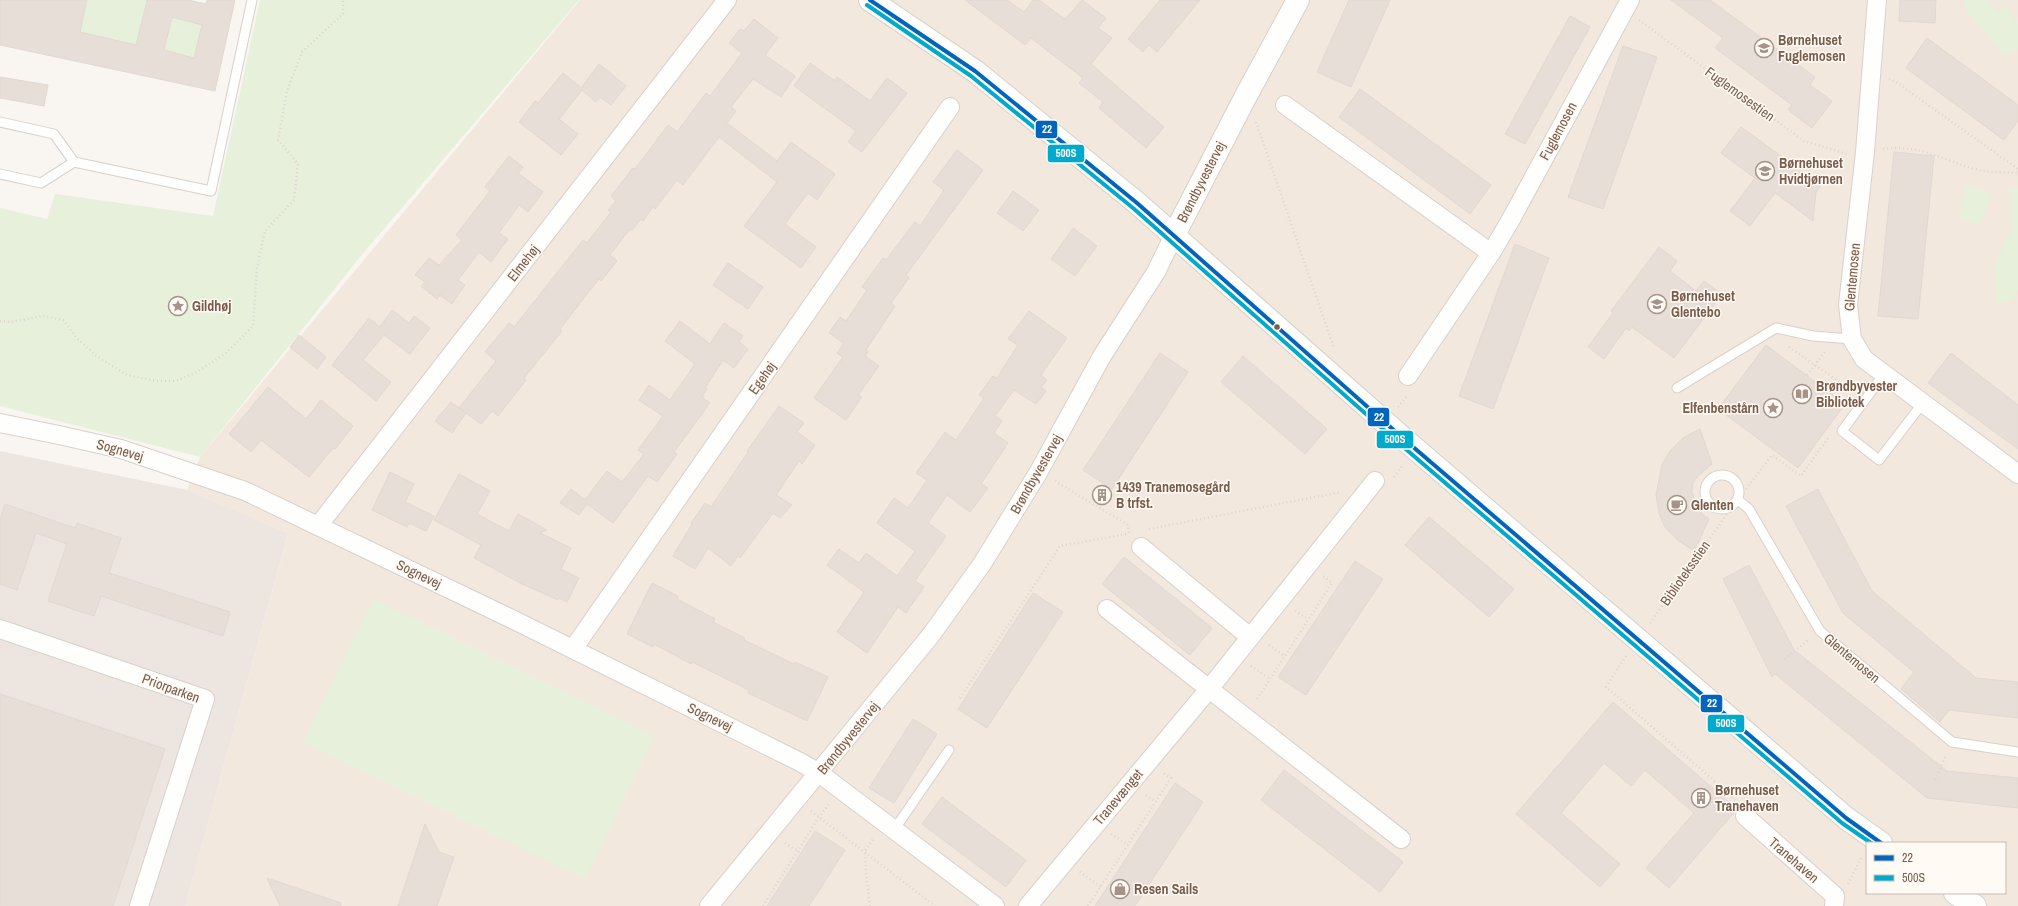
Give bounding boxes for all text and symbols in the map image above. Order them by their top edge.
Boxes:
place label: Børnehuset Fuglemosen [1778,31,1846,65]
school or university icon: Børnehuset Fuglemosen [1753,37,1775,59]
street label: Fuglemosestien [1702,63,1778,125]
street label: Fuglemosen [1535,99,1581,163]
line badge: 22 [1035,120,1058,139]
text: 22 [1042,122,1052,136]
street label: Brøndbyvestervej [1173,138,1229,226]
line badge: 500S [1047,144,1085,163]
text: 500S [1055,146,1077,160]
place label: Børnehuset Hvidtjørnen [1779,154,1843,188]
school or university icon: Børnehuset Hvidtjørnen [1754,160,1776,182]
street label: Elmehøj [503,241,543,285]
street label: Glentemosen [1840,242,1864,312]
place label: Børnehuset Glentebo [1671,287,1735,321]
school or university icon: Børnehuset Glentebo [1646,293,1668,315]
place icon: Gildhøj [167,295,189,317]
place label: Gildhøj [192,297,232,315]
unlabelled marker [1272,322,1282,332]
street label: Egehøj [744,358,780,398]
place label: Brøndbyvester Bibliotek [1816,377,1898,411]
library icon: Brøndbyvester Bibliotek [1791,383,1813,405]
place icon: Elfenbenstårn [1762,397,1784,419]
place label: Elfenbenstårn [1682,399,1759,417]
line badge: 22 [1367,407,1390,427]
text: 22 [1374,410,1384,424]
line badge: 500S [1376,430,1414,449]
street label: Brøndbyvestervej [1006,431,1066,517]
text: 500S [1384,432,1406,446]
street label: Sognevej [95,435,145,465]
place label: 1439 Tranemosegård B trfst. [1116,478,1230,512]
building icon: 1439 Tranemosegård B trfst. [1091,484,1113,506]
cafe icon: Glenten [1666,494,1688,516]
place label: Glenten [1691,496,1734,514]
street label: Biblioteksstien [1656,537,1714,609]
street label: Sognevej [394,555,444,593]
street label: Glentemosen [1820,629,1884,687]
street label: Priorparken [140,669,202,707]
line badge: 22 [1700,694,1723,713]
text: 22 [1707,696,1717,710]
street label: Sognevej [685,698,735,736]
street label: Brøndbyvestervej [813,698,883,778]
line badge: 500S [1707,714,1745,733]
text: 500S [1715,716,1737,730]
street label: Tranevænget [1089,765,1147,829]
place label: Børnehuset Tranehaven [1715,781,1779,815]
building icon: Børnehuset Tranehaven [1690,787,1712,809]
street label: Tranehaven [1765,833,1823,887]
legend [1866,842,2006,894]
text: 22 [1902,850,1913,866]
text: 500S [1902,870,1925,886]
shop icon: Resen Sails [1109,878,1131,900]
place label: Resen Sails [1134,880,1198,898]

